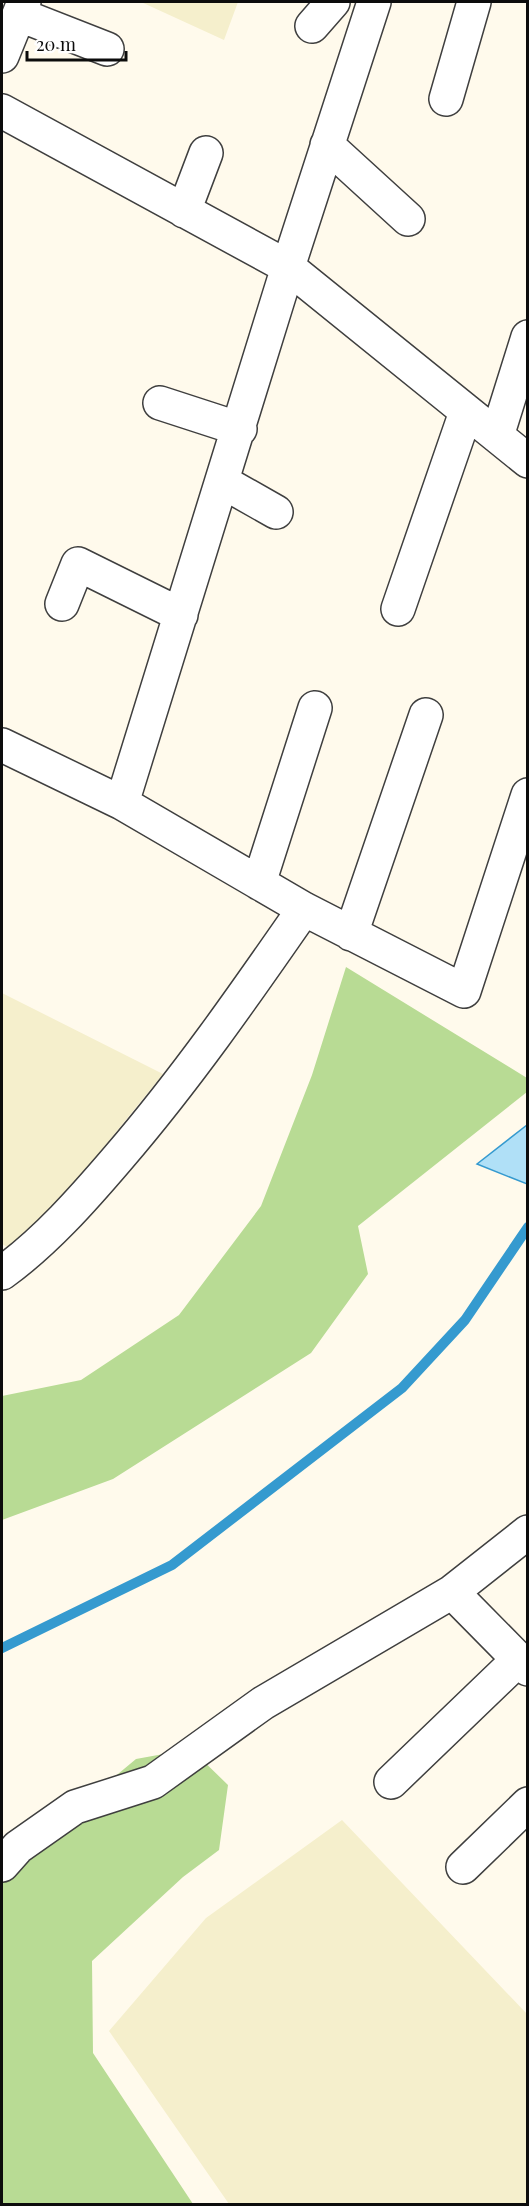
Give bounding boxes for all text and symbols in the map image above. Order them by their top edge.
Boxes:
scale bar [27,24,126,62]
text: 20 m [36,32,76,56]

